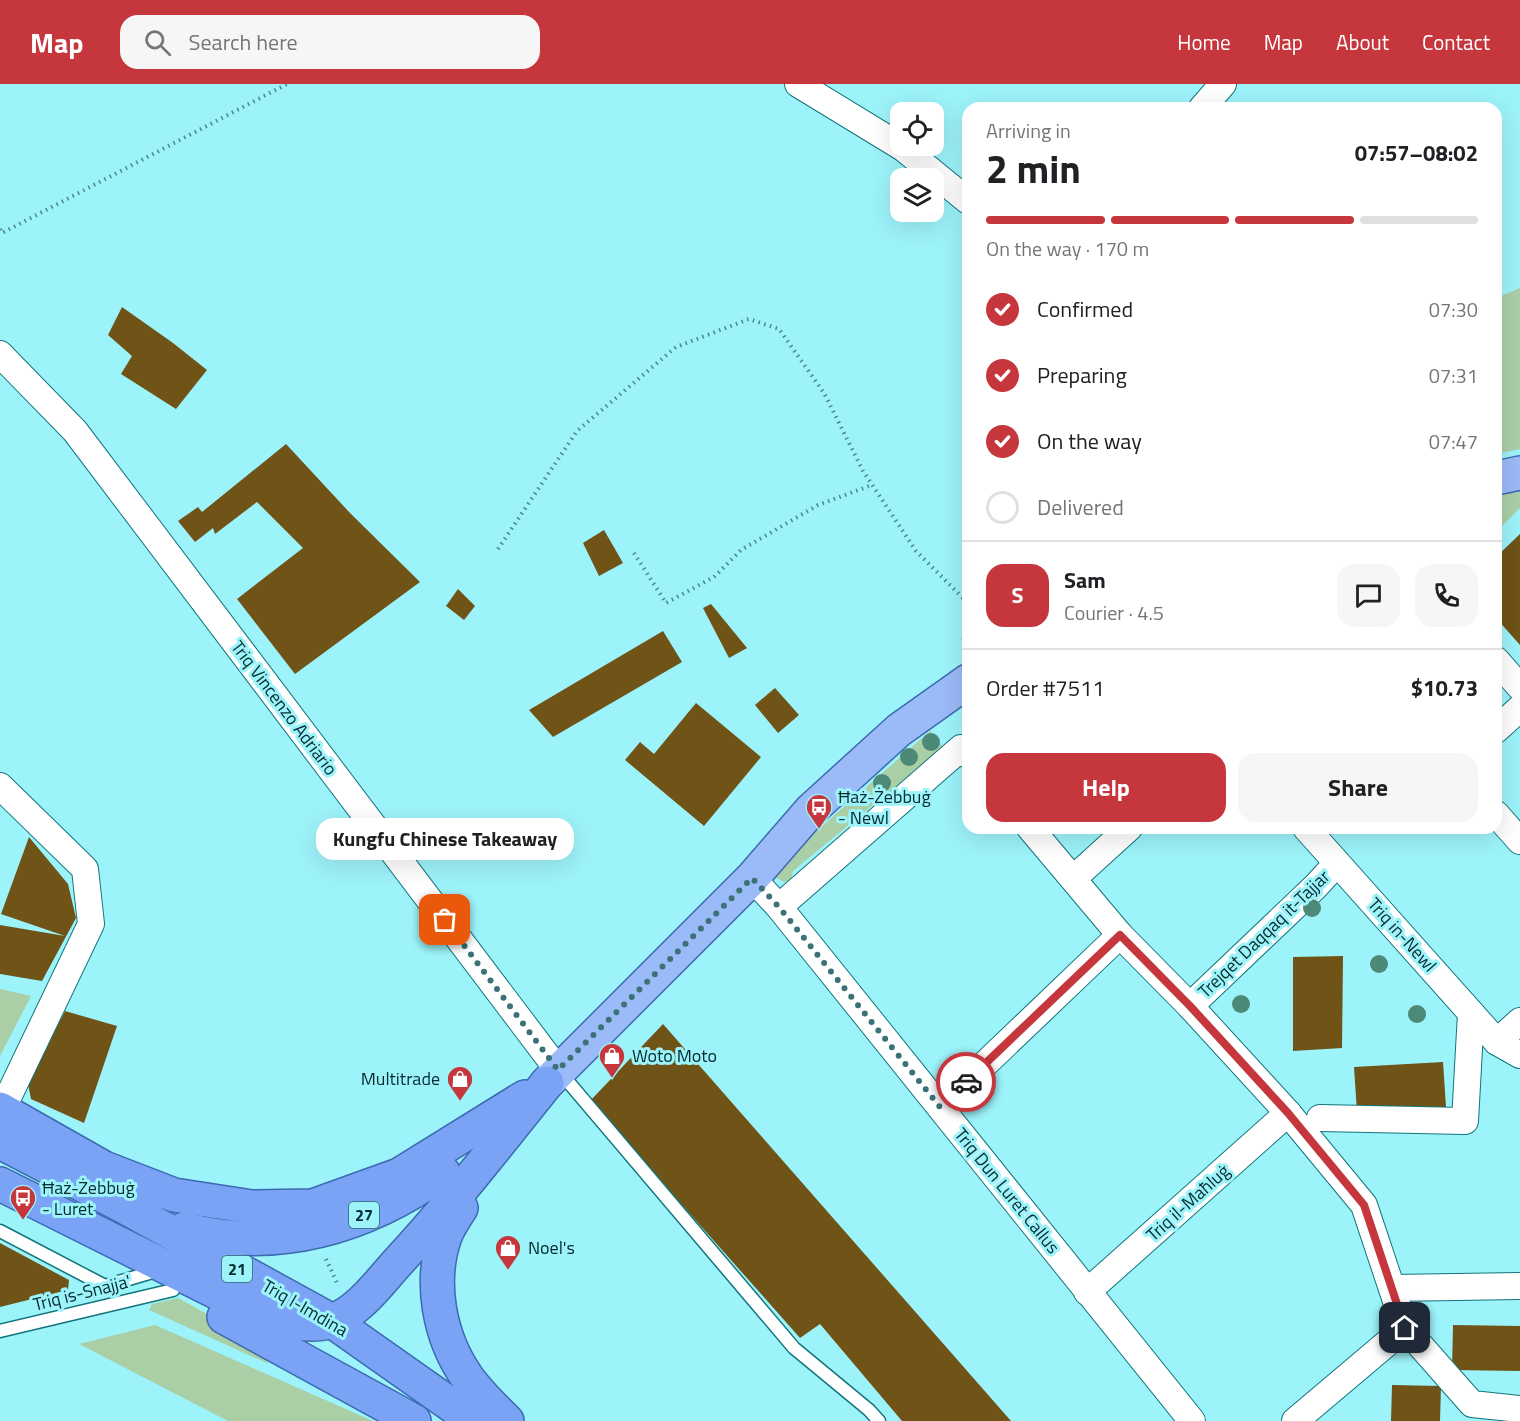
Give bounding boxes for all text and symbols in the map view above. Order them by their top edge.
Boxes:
search box [120,15,540,69]
text: Map [30,21,84,64]
text: Search here [189,25,298,59]
icon: search [141,26,174,59]
text: Home [1177,26,1231,58]
text: Map [1264,26,1303,58]
text: About [1336,26,1389,58]
text: Contact [1422,26,1490,58]
map controls [890,102,944,222]
button: locate [890,102,944,156]
text: Arriving in [986,115,1071,146]
text: 07:57–08:02 [1355,136,1478,170]
text: 2 min [986,139,1081,198]
button: layers [890,168,944,222]
text: On the way · 170 m [986,233,1149,264]
text: Confirmed [1037,292,1133,326]
icon: check [986,293,1019,326]
text: 07:30 [1429,294,1478,325]
text: Preparing [1037,358,1127,392]
icon: check [986,359,1019,392]
text: 07:31 [1429,360,1478,391]
text: On the way [1037,424,1142,458]
icon: check [986,425,1019,458]
text: 07:47 [1429,426,1478,457]
text: Delivered [1037,490,1124,524]
text: Sam [1064,563,1106,597]
button: chat [1337,564,1400,627]
button: phone [1415,564,1478,627]
text: S [1012,578,1023,612]
text: Courier · 4.5 [1064,597,1164,628]
street label: Triq Vincenzo Adriario [225,635,344,781]
text: Order #7511 [986,671,1105,705]
text: $10.73 [1411,671,1478,705]
button: Help [986,753,1226,822]
button: Share [1238,753,1478,822]
place label: Ħaż-Żebbuġ - Newl [838,783,931,831]
bus stop icon: Ħaż-Żebbuġ - Newl [804,792,834,830]
callout: Kungfu Chinese Takeaway [316,818,574,860]
text: Kungfu Chinese Takeaway [333,823,557,854]
street label: Trejqet Daqqaq it-Tajjar [1192,863,1336,1004]
street label: Triq in-Newl [1362,891,1443,978]
pin [419,894,470,945]
icon: bag [428,903,461,936]
shop icon: Woto Moto [597,1041,627,1079]
place label: Woto Moto [632,1042,717,1069]
courier [936,1052,996,1112]
shop icon: Multitrade [445,1064,475,1102]
place label: Multitrade [361,1065,440,1092]
icon: car [950,1066,983,1099]
street label: Triq Dun Luret Callus [948,1122,1067,1259]
street label: Triq il-Maħluġ [1140,1158,1235,1248]
place label: Ħaż-Żebbuġ - Luret [42,1174,135,1222]
bus stop icon: Ħaż-Żebbuġ - Luret [8,1183,38,1221]
road number: 27 [349,1202,379,1228]
shop icon: Noel's [493,1233,523,1271]
place label: Noel's [528,1234,575,1261]
road number: 21 [222,1256,252,1282]
street label: Triq is-Snajja' [30,1267,134,1318]
street label: Triq l-Imdina [257,1272,353,1343]
pin [1379,1302,1430,1353]
icon: home [1388,1311,1421,1344]

